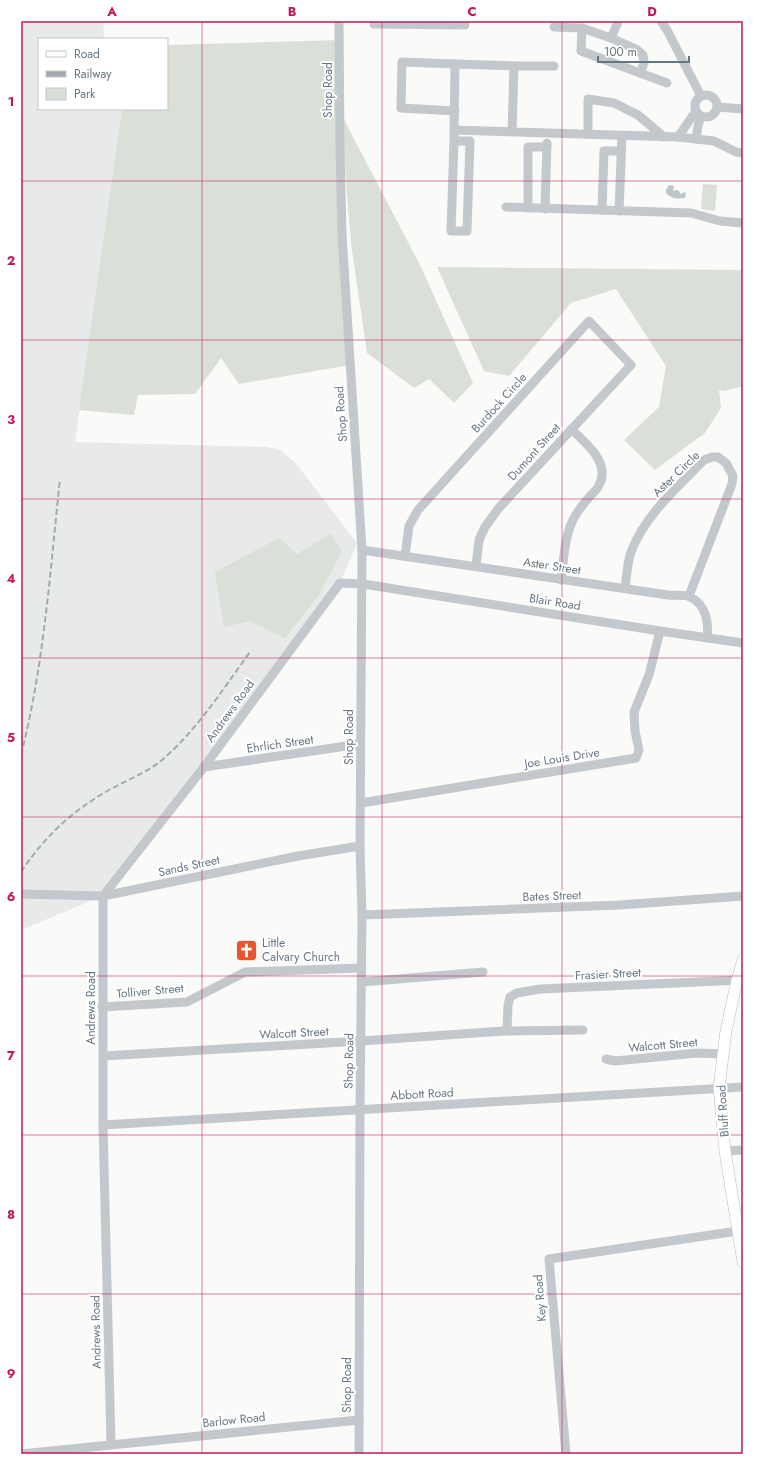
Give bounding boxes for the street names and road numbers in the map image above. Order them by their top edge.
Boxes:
street label: Shop Road [319,62,337,118]
street label: Burdock Circle [467,369,531,437]
street label: Shop Road [330,386,352,442]
street label: Dumont Street [503,419,565,485]
street label: Aster Circle [648,447,704,501]
street label: Aster Street [522,553,582,579]
street label: Blair Road [528,589,582,615]
street label: Andrews Road [201,676,259,746]
street label: Shop Road [340,709,358,765]
street label: Ehrlich Street [245,730,315,758]
street label: Joe Louis Drive [521,743,601,773]
street label: Sands Street [157,851,222,881]
street label: Bates Street [522,886,582,906]
street label: Frasier Street [575,963,642,985]
street label: Andrews Road [82,971,100,1045]
street label: Tolliver Street [116,979,184,1003]
street label: Walcott Street [259,1022,329,1044]
street label: Shop Road [340,1033,358,1089]
street label: Walcott Street [628,1033,699,1057]
street label: Abbott Road [390,1083,454,1105]
street label: Bluff Road [712,1084,734,1138]
street label: Key Road [529,1274,551,1322]
street label: Andrews Road [86,1295,106,1369]
street label: Shop Road [338,1357,356,1413]
street label: Barlow Road [202,1408,266,1432]

